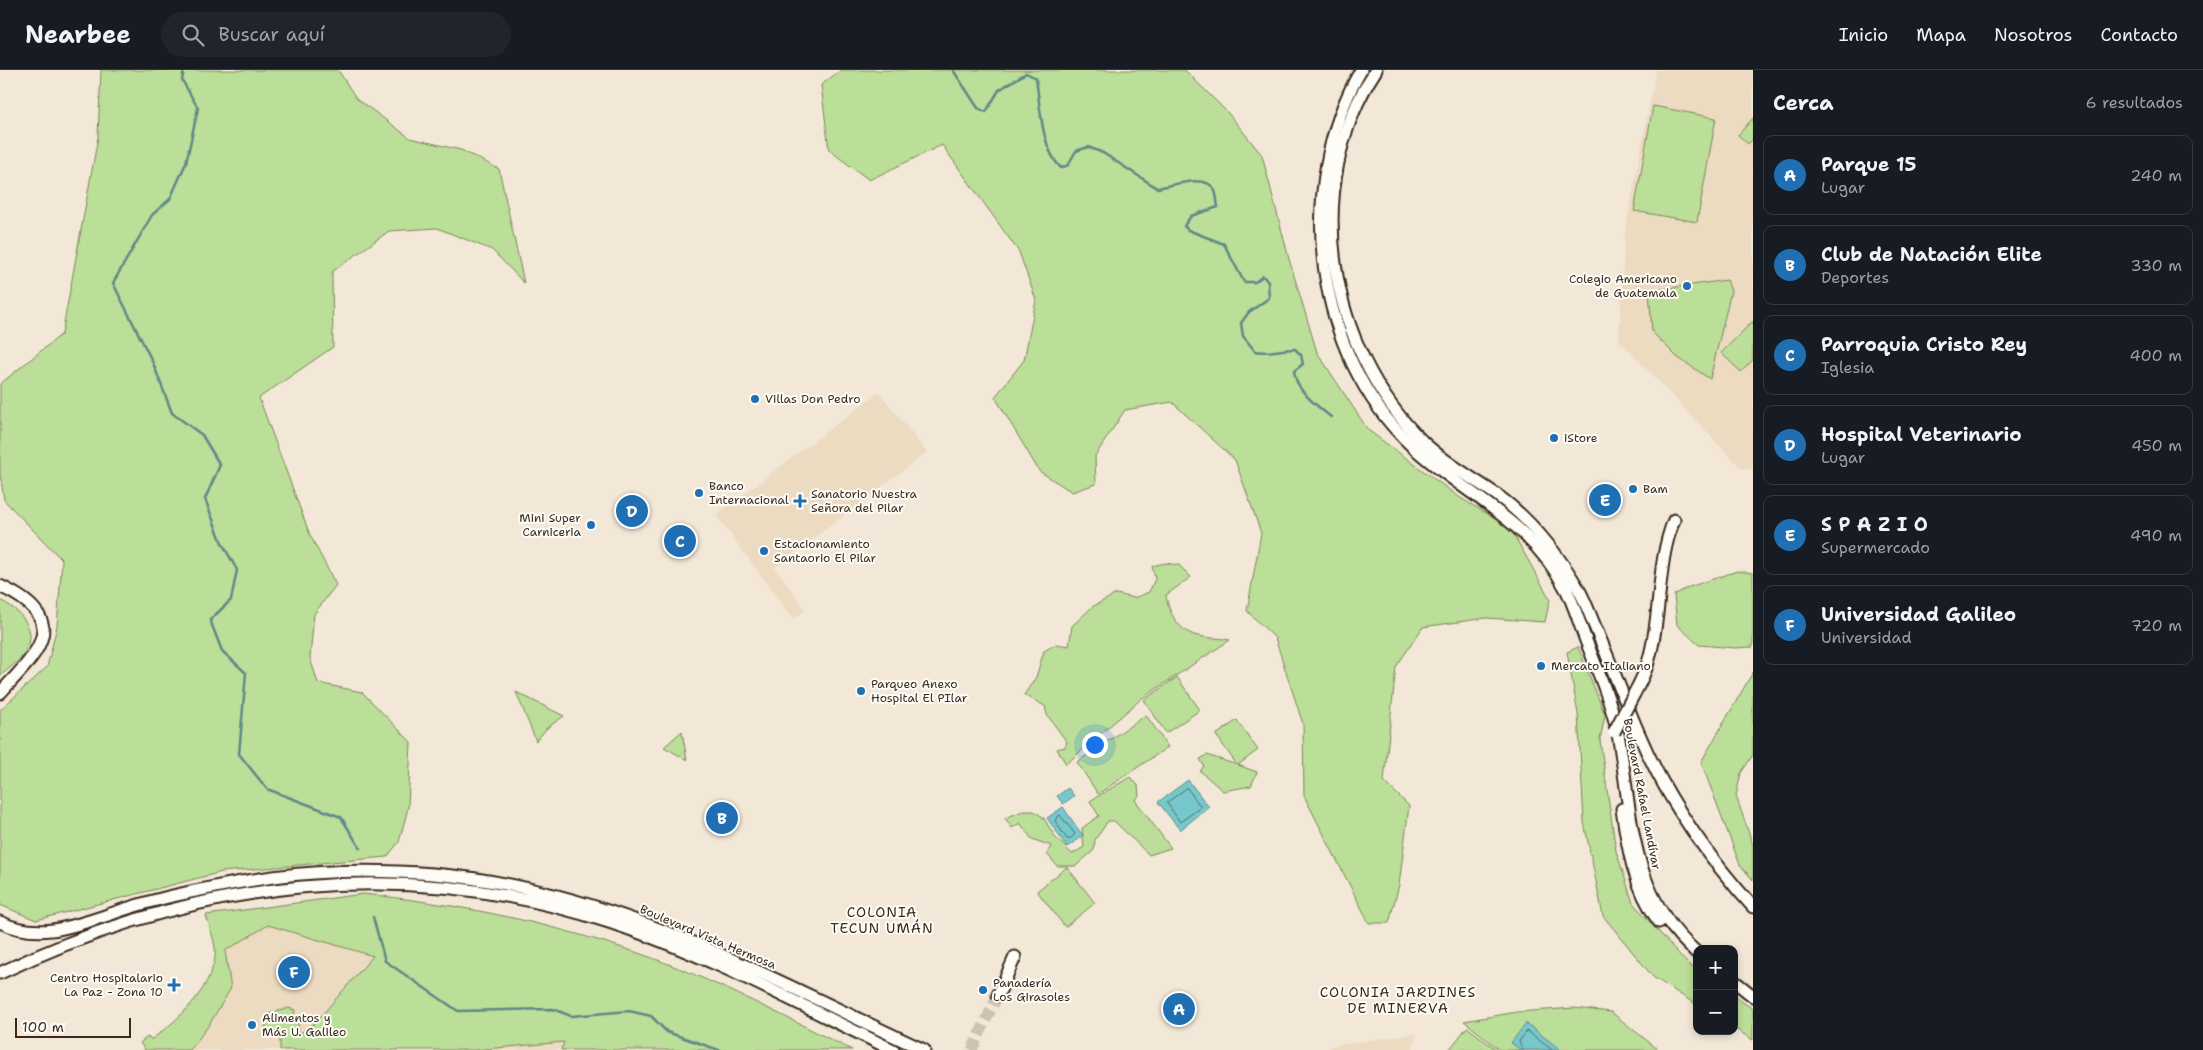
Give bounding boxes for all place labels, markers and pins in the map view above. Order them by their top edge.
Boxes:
place label: Colegio Americano de Guatemala [1569,271,1678,301]
marker: Colegio Americano de Guatemala [1681,280,1693,292]
place label: Villas Don Pedro [765,391,860,407]
marker: Villas Don Pedro [749,393,761,405]
place label: iStore [1564,430,1598,446]
marker: iStore [1548,432,1560,444]
place label: Banco Internacional [709,478,789,508]
pin: E [1589,481,1621,519]
place label: Bam [1643,481,1668,497]
marker: Bam [1627,483,1639,495]
place label: Sanatorio Nuestra Señora del Pilar [811,486,918,516]
marker: Banco Internacional [693,487,705,499]
pin: D [616,492,648,530]
marker: Sanatorio Nuestra Señora del Pilar [793,494,807,508]
place label: Mini Super Carniceria [519,510,582,540]
marker: Mini Super Carniceria [585,519,597,531]
pin: C [664,522,696,560]
place label: Estacionamiento Santaorio El Pilar [774,536,877,566]
marker: Estacionamiento Santaorio El Pilar [758,545,770,557]
place label: Mercato Italiano [1551,658,1651,674]
marker: Mercato Italiano [1535,660,1547,672]
place label: Parqueo Anexo Hospital El PIlar [871,676,968,706]
marker: Parqueo Anexo Hospital El PIlar [855,685,867,697]
pin: B [706,799,738,837]
pin: F [278,953,310,991]
place label: Centro Hospitalario La Paz - Zona 10 [50,970,163,1000]
place label: Panadería Los Girasoles [993,975,1070,1005]
marker: Centro Hospitalario La Paz - Zona 10 [167,978,181,992]
marker: Panadería Los Girasoles [977,984,989,996]
pin: A [1163,990,1195,1028]
place label: Alimentos y Más U. Galileo [262,1010,346,1040]
marker: Alimentos y Más U. Galileo [246,1019,258,1031]

